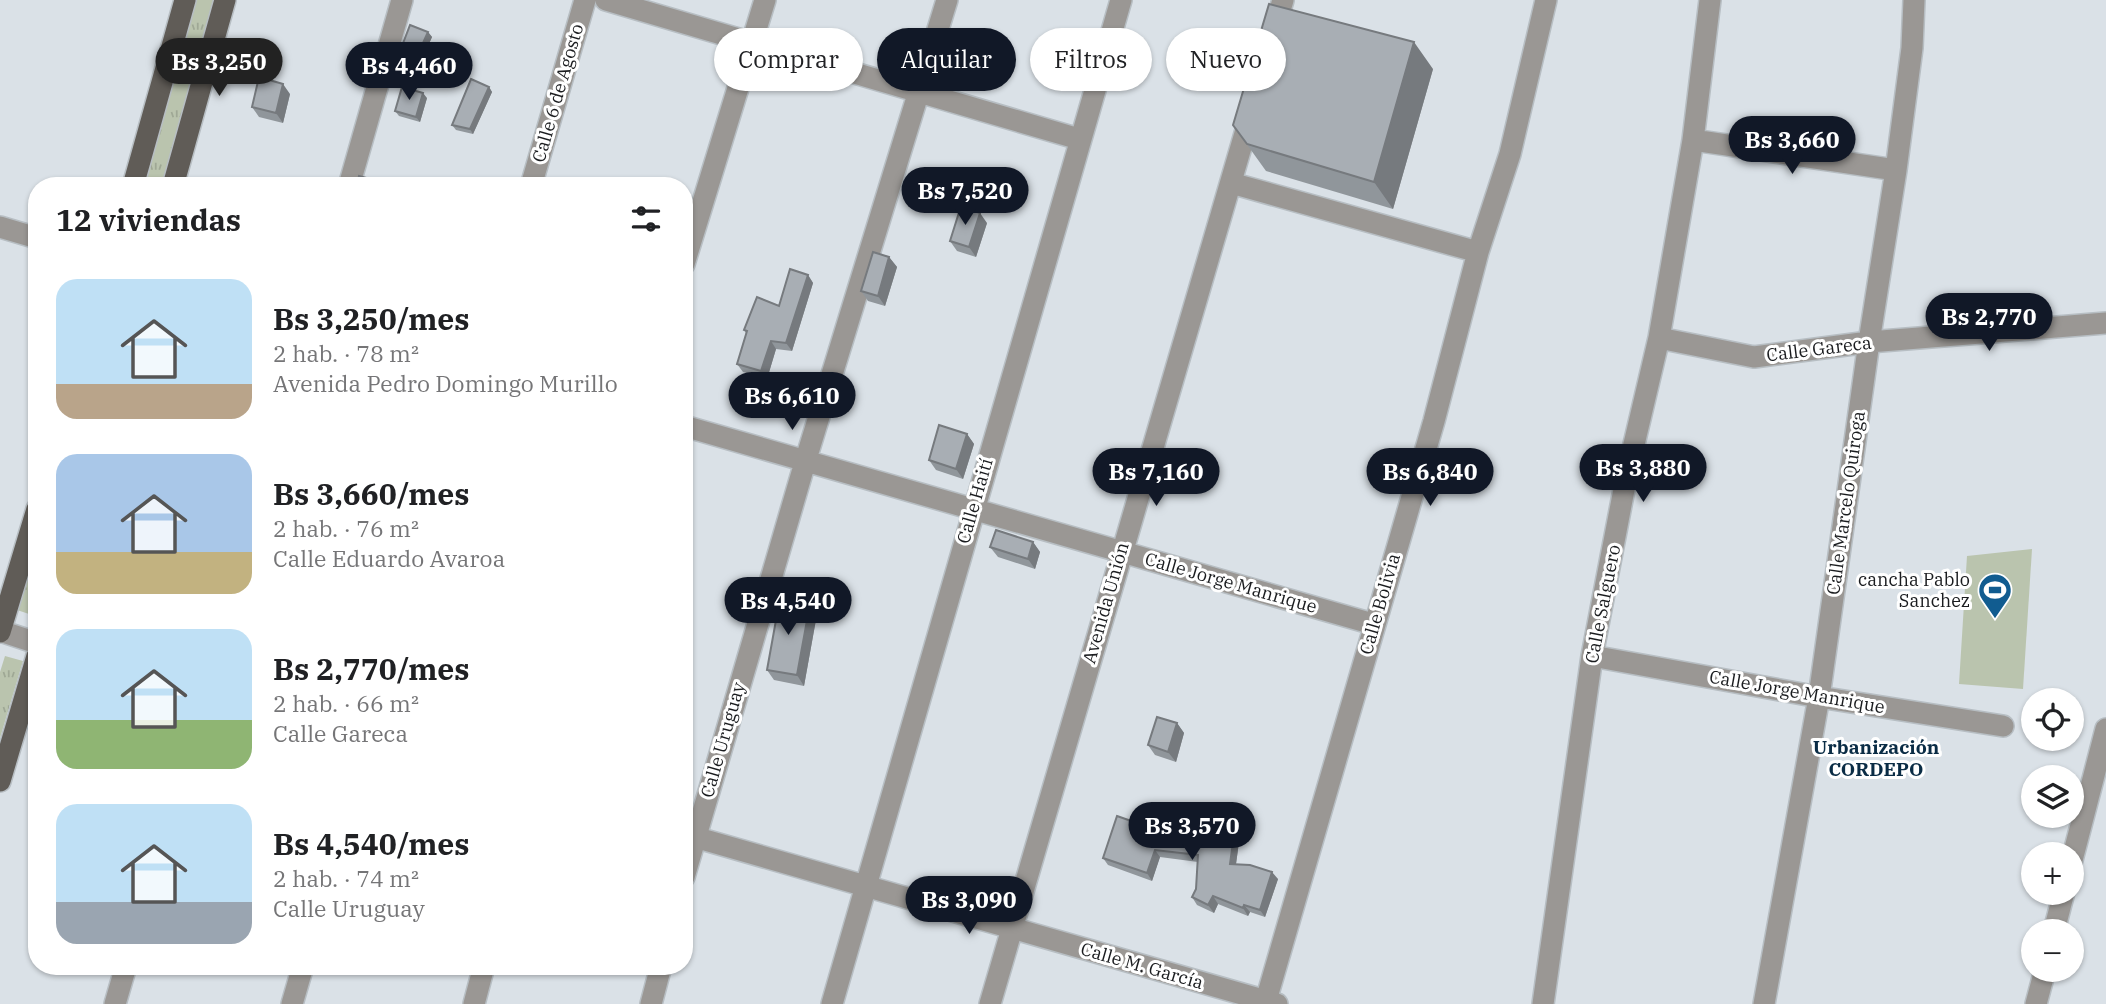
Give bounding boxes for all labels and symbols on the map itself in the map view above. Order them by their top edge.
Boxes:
street label: Calle 6 de Agosto [527,21,588,165]
pin: Bs 3,250 [147,38,291,98]
pin: Bs 4,460 [337,42,481,102]
pin: Bs 3,660 [1720,116,1864,176]
pin: Bs 7,520 [893,168,1037,227]
pin: Bs 2,770 [1917,294,2061,353]
street label: Calle Gareca [1765,331,1873,366]
pin: Bs 6,610 [720,372,864,432]
street label: Calle Marcelo Quiroga [1821,409,1870,596]
pin: Bs 3,880 [1571,444,1715,504]
pin: Bs 7,160 [1084,448,1228,508]
pin: Bs 6,840 [1358,448,1502,508]
street label: Calle Haití [951,455,998,546]
street label: Avenida Unión [1077,540,1134,666]
street label: Calle Salguero [1580,543,1625,665]
street label: Calle Jorge Manrique [1142,547,1320,618]
street label: Calle Bolivia [1354,550,1405,657]
place label: cancha Pablo Sanchez [1858,568,1970,612]
sports icon: cancha Pablo Sanchez [1976,571,2014,620]
pin: Bs 4,540 [716,578,860,637]
street label: Calle Jorge Manrique [1708,665,1887,718]
street label: Calle Uruguay [695,679,750,800]
district label: Urbanización CORDEPO [1813,735,1940,781]
pin: Bs 3,570 [1120,802,1264,862]
pin: Bs 3,090 [897,876,1041,936]
street label: Calle M. García [1078,937,1206,994]

